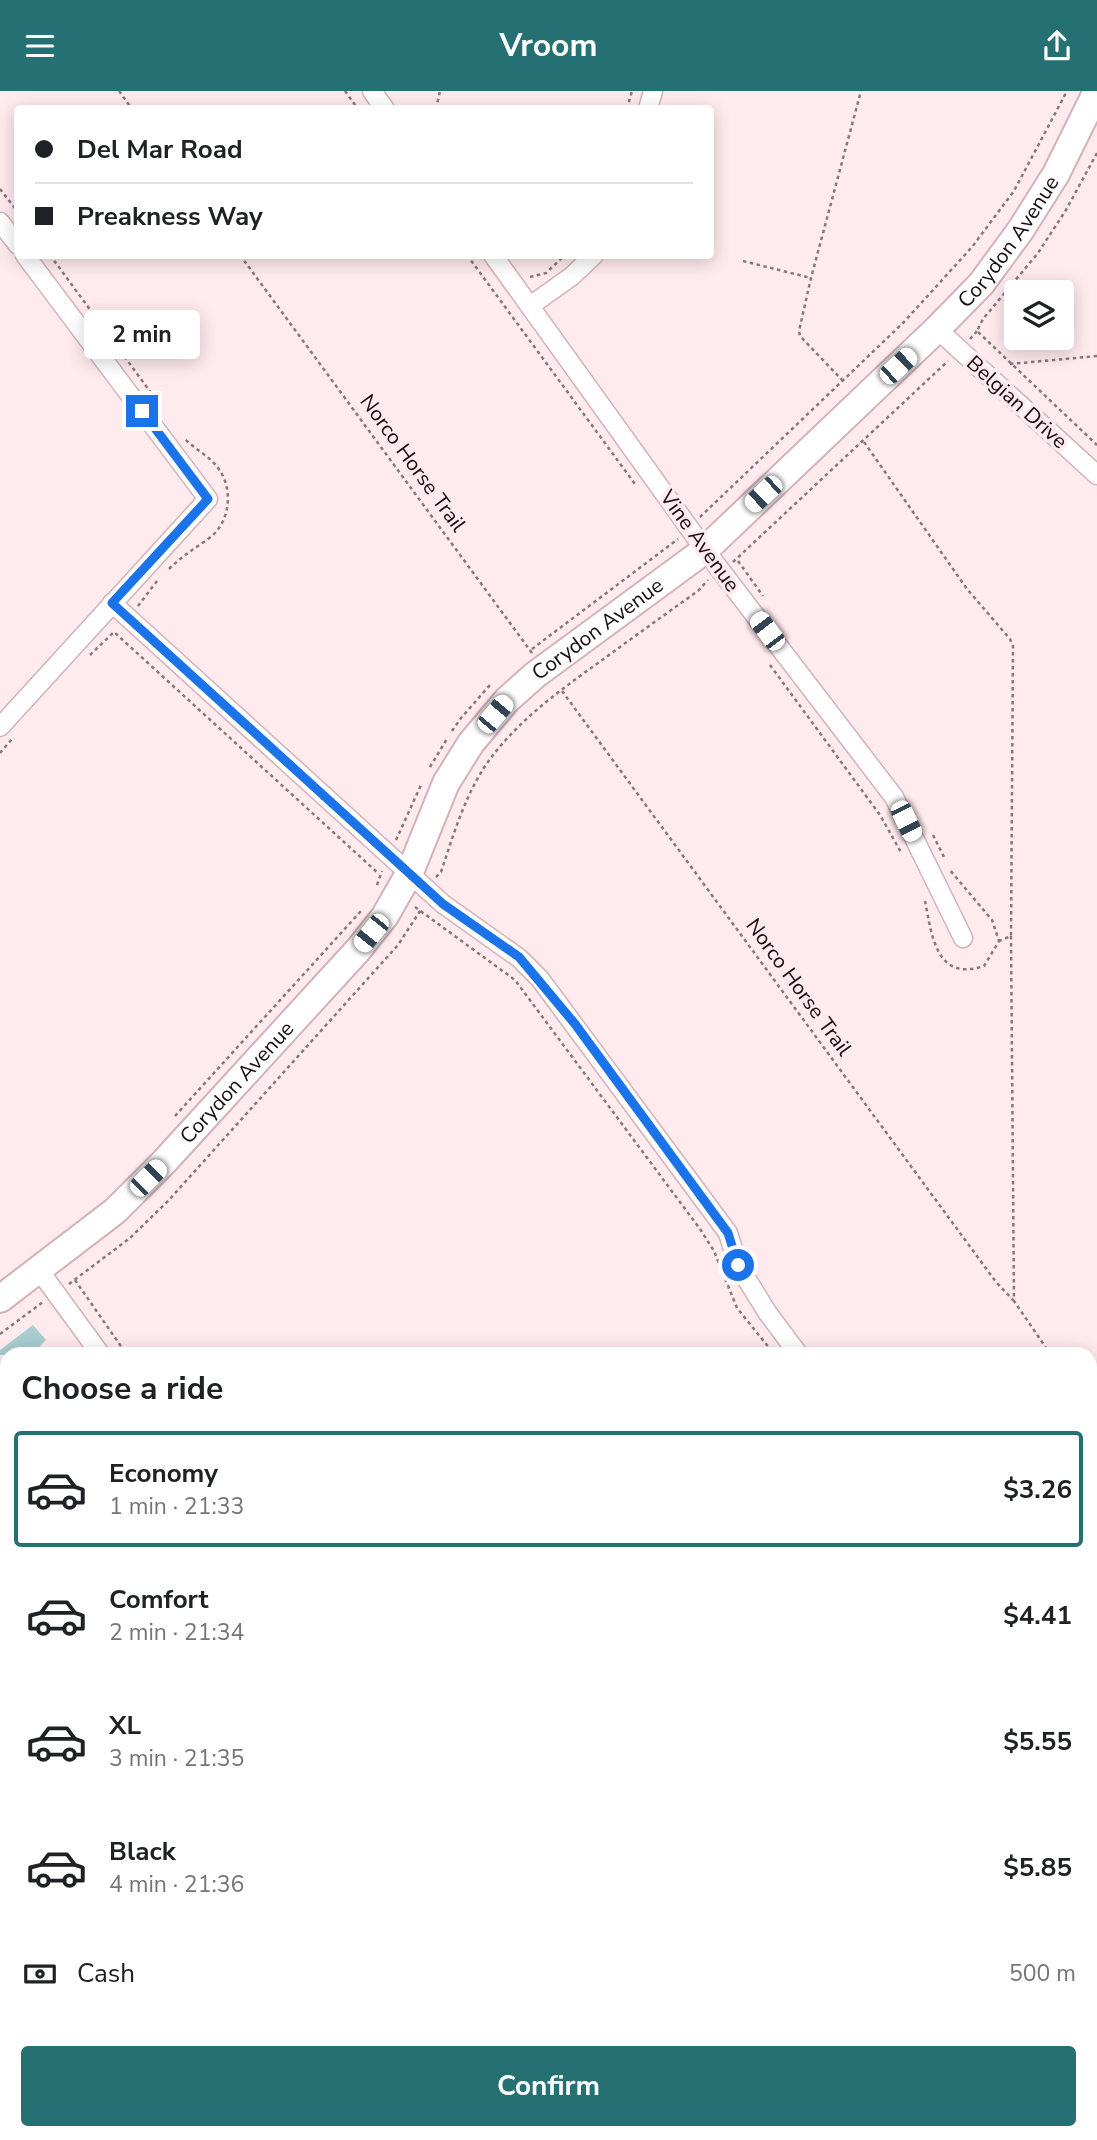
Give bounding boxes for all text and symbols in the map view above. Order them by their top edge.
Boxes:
text: Vroom [499,24,598,67]
icon: menu [21,27,59,65]
icon: share [1038,27,1076,65]
text: Del Mar Road [77,132,243,167]
street label: Corydon Avenue [951,170,1065,314]
text: Preakness Way [77,199,263,234]
map controls [1004,280,1074,350]
button: layers [1004,280,1074,350]
callout: 2 min [84,309,200,359]
text: 2 min [112,319,172,350]
car [876,344,921,388]
street label: Belgian Drive [960,349,1074,455]
street label: Norco Horse Trail [354,389,473,538]
route end [126,395,158,427]
car [741,472,786,516]
street label: Vine Avenue [653,484,746,597]
street label: Corydon Avenue [526,571,669,687]
car [746,608,789,654]
car [474,691,517,737]
car [888,798,925,844]
car [350,910,393,956]
street label: Norco Horse Trail [740,913,859,1062]
street label: Corydon Avenue [174,1015,300,1150]
car [126,1156,171,1200]
route start [722,1249,754,1281]
text: Choose a ride [21,1367,223,1410]
text: Economy [109,1456,218,1491]
icon: car [25,1458,88,1521]
text: $3.26 [1003,1472,1072,1507]
text: 1 min · 21:33 [109,1491,244,1522]
text: Comfort [109,1582,209,1617]
icon: car [25,1584,88,1647]
text: $4.41 [1003,1598,1072,1633]
text: 2 min · 21:34 [109,1617,244,1648]
text: XL [109,1708,141,1743]
icon: car [25,1710,88,1773]
text: $5.55 [1003,1724,1072,1759]
text: 3 min · 21:35 [109,1743,244,1774]
text: Black [109,1834,176,1869]
icon: car [25,1836,88,1899]
text: $5.85 [1003,1850,1072,1885]
text: 4 min · 21:36 [109,1869,244,1900]
icon: cash [21,1955,59,1993]
text: Cash [77,1956,135,1991]
text: 500 m [1009,1958,1076,1989]
button: Confirm [21,2046,1076,2126]

